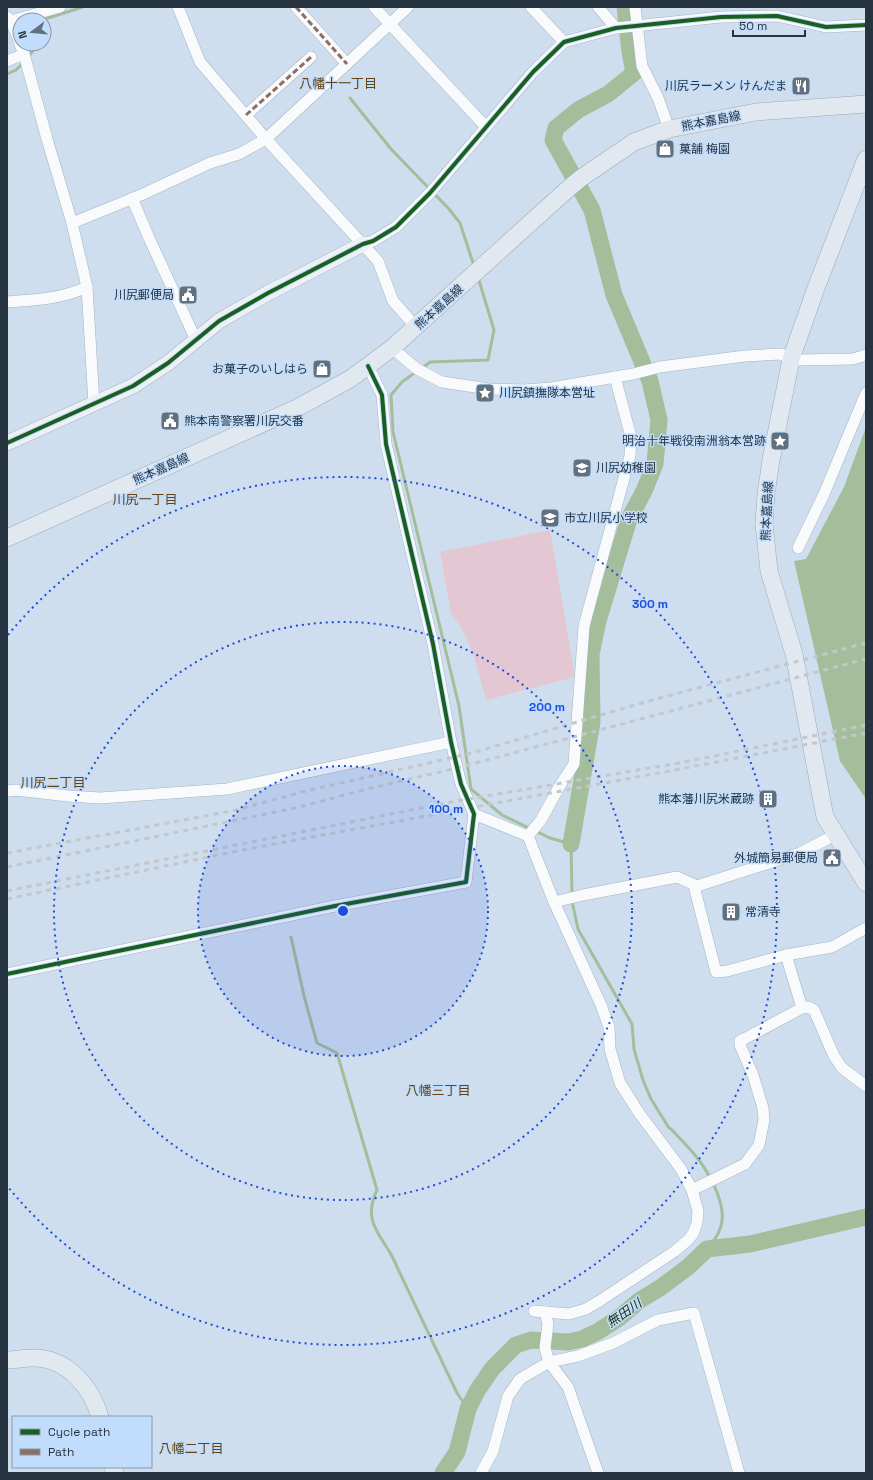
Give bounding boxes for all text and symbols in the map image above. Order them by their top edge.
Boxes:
north arrow [12,12,52,52]
scale bar [733,12,805,38]
text: 50 m [739,18,767,34]
text: N [15,29,30,40]
district label: 八幡十一丁目 [299,75,377,92]
restaurant icon: 川尻ラーメン けんだま [790,75,812,97]
place label: 川尻ラーメン けんだま [665,78,787,94]
street label: 熊本嘉島線 [680,107,742,135]
shop icon: 菓舗 梅園 [654,138,676,160]
place label: 菓舗 梅園 [679,141,730,157]
street label: 熊本嘉島線 [411,281,467,333]
public building icon: 川尻郵便局 [177,284,199,306]
place label: 川尻郵便局 [114,287,174,303]
shop icon: お菓子のいしはら [311,358,333,380]
place label: お菓子のいしはら [212,361,308,377]
place icon: 川尻鎮撫隊本営址 [474,382,496,404]
place label: 川尻鎮撫隊本営址 [499,385,595,401]
public building icon: 熊本南警察署川尻交番 [159,410,181,432]
place label: 熊本南警察署川尻交番 [184,413,304,429]
place icon: 明治十年戦役南洲翁本営跡 [769,430,791,452]
place label: 明治十年戦役南洲翁本営跡 [622,433,766,449]
street label: 熊本嘉島線 [130,449,192,489]
school or university icon: 川尻幼稚園 [571,457,593,479]
place label: 川尻幼稚園 [596,460,656,476]
street label: 熊本嘉島線 [757,481,777,541]
district label: 川尻一丁目 [112,491,178,508]
school or university icon: 市立川尻小学校 [539,507,561,529]
place label: 市立川尻小学校 [564,510,648,526]
text: 300 m [632,596,668,612]
text: 200 m [529,699,565,715]
district label: 川尻二丁目 [20,774,86,791]
building icon: 熊本藩川尻米蔵跡 [757,788,779,810]
place label: 熊本藩川尻米蔵跡 [658,791,754,807]
text: 100 m [429,801,463,817]
public building icon: 外城簡易郵便局 [821,847,843,869]
place label: 外城簡易郵便局 [734,850,818,866]
building icon: 常清寺 [720,901,742,923]
centre of rings [336,904,350,918]
place label: 常清寺 [745,904,781,920]
district label: 八幡三丁目 [405,1082,471,1099]
water label: 無田川 [603,1294,646,1331]
legend [12,1416,152,1468]
text: Cycle path [48,1424,110,1440]
district label: 八幡二丁目 [158,1440,224,1457]
text: Path [48,1444,74,1460]

